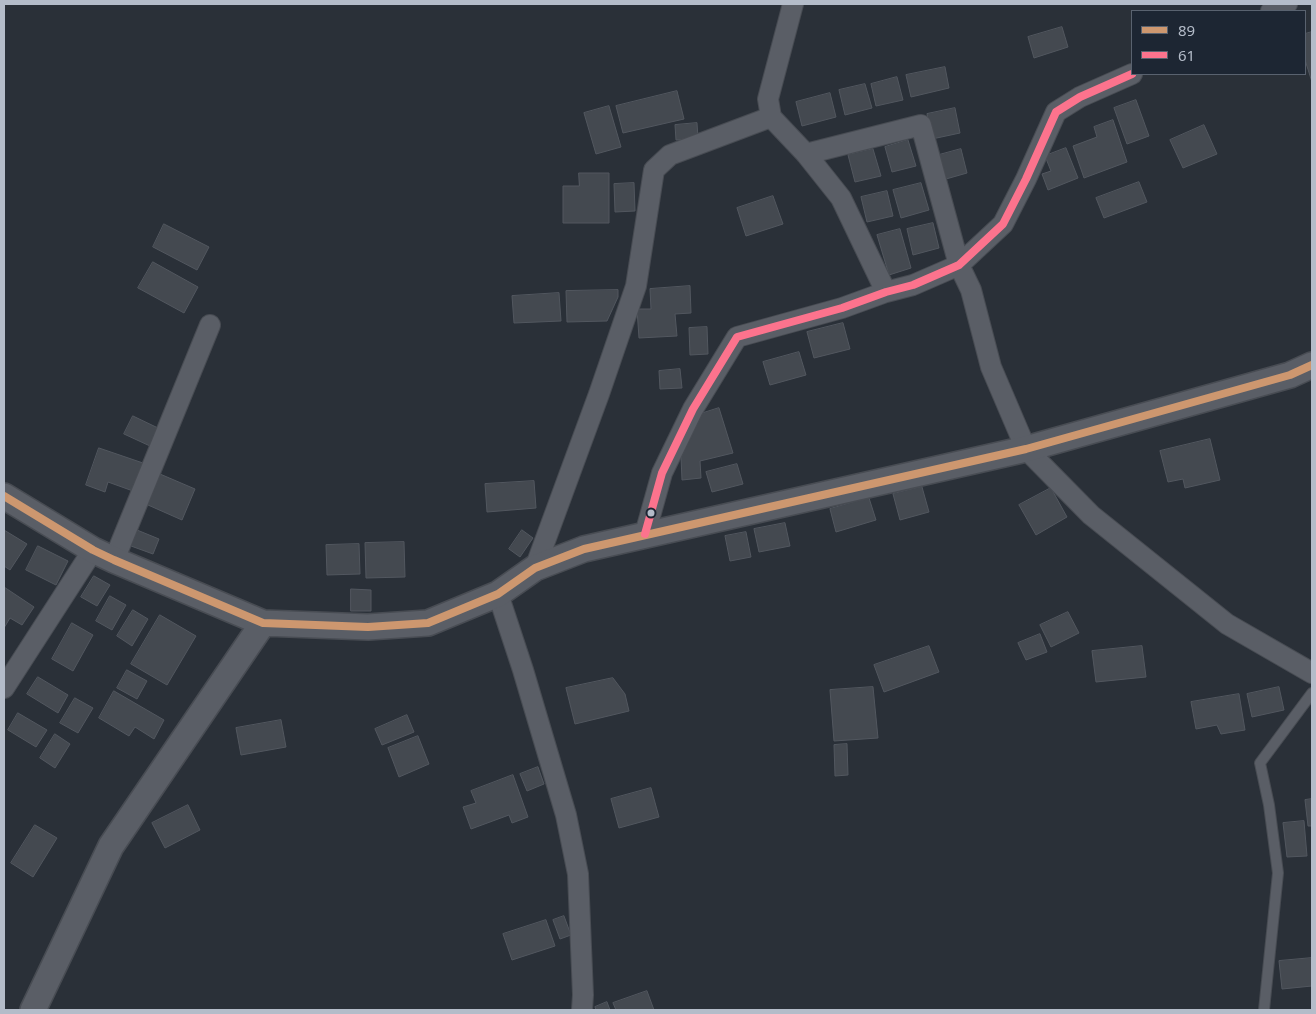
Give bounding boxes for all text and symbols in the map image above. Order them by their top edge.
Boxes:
legend [1131,10,1306,75]
text: 89 [1178,20,1195,40]
text: 61 [1178,45,1195,65]
unlabelled marker [646,508,656,518]

